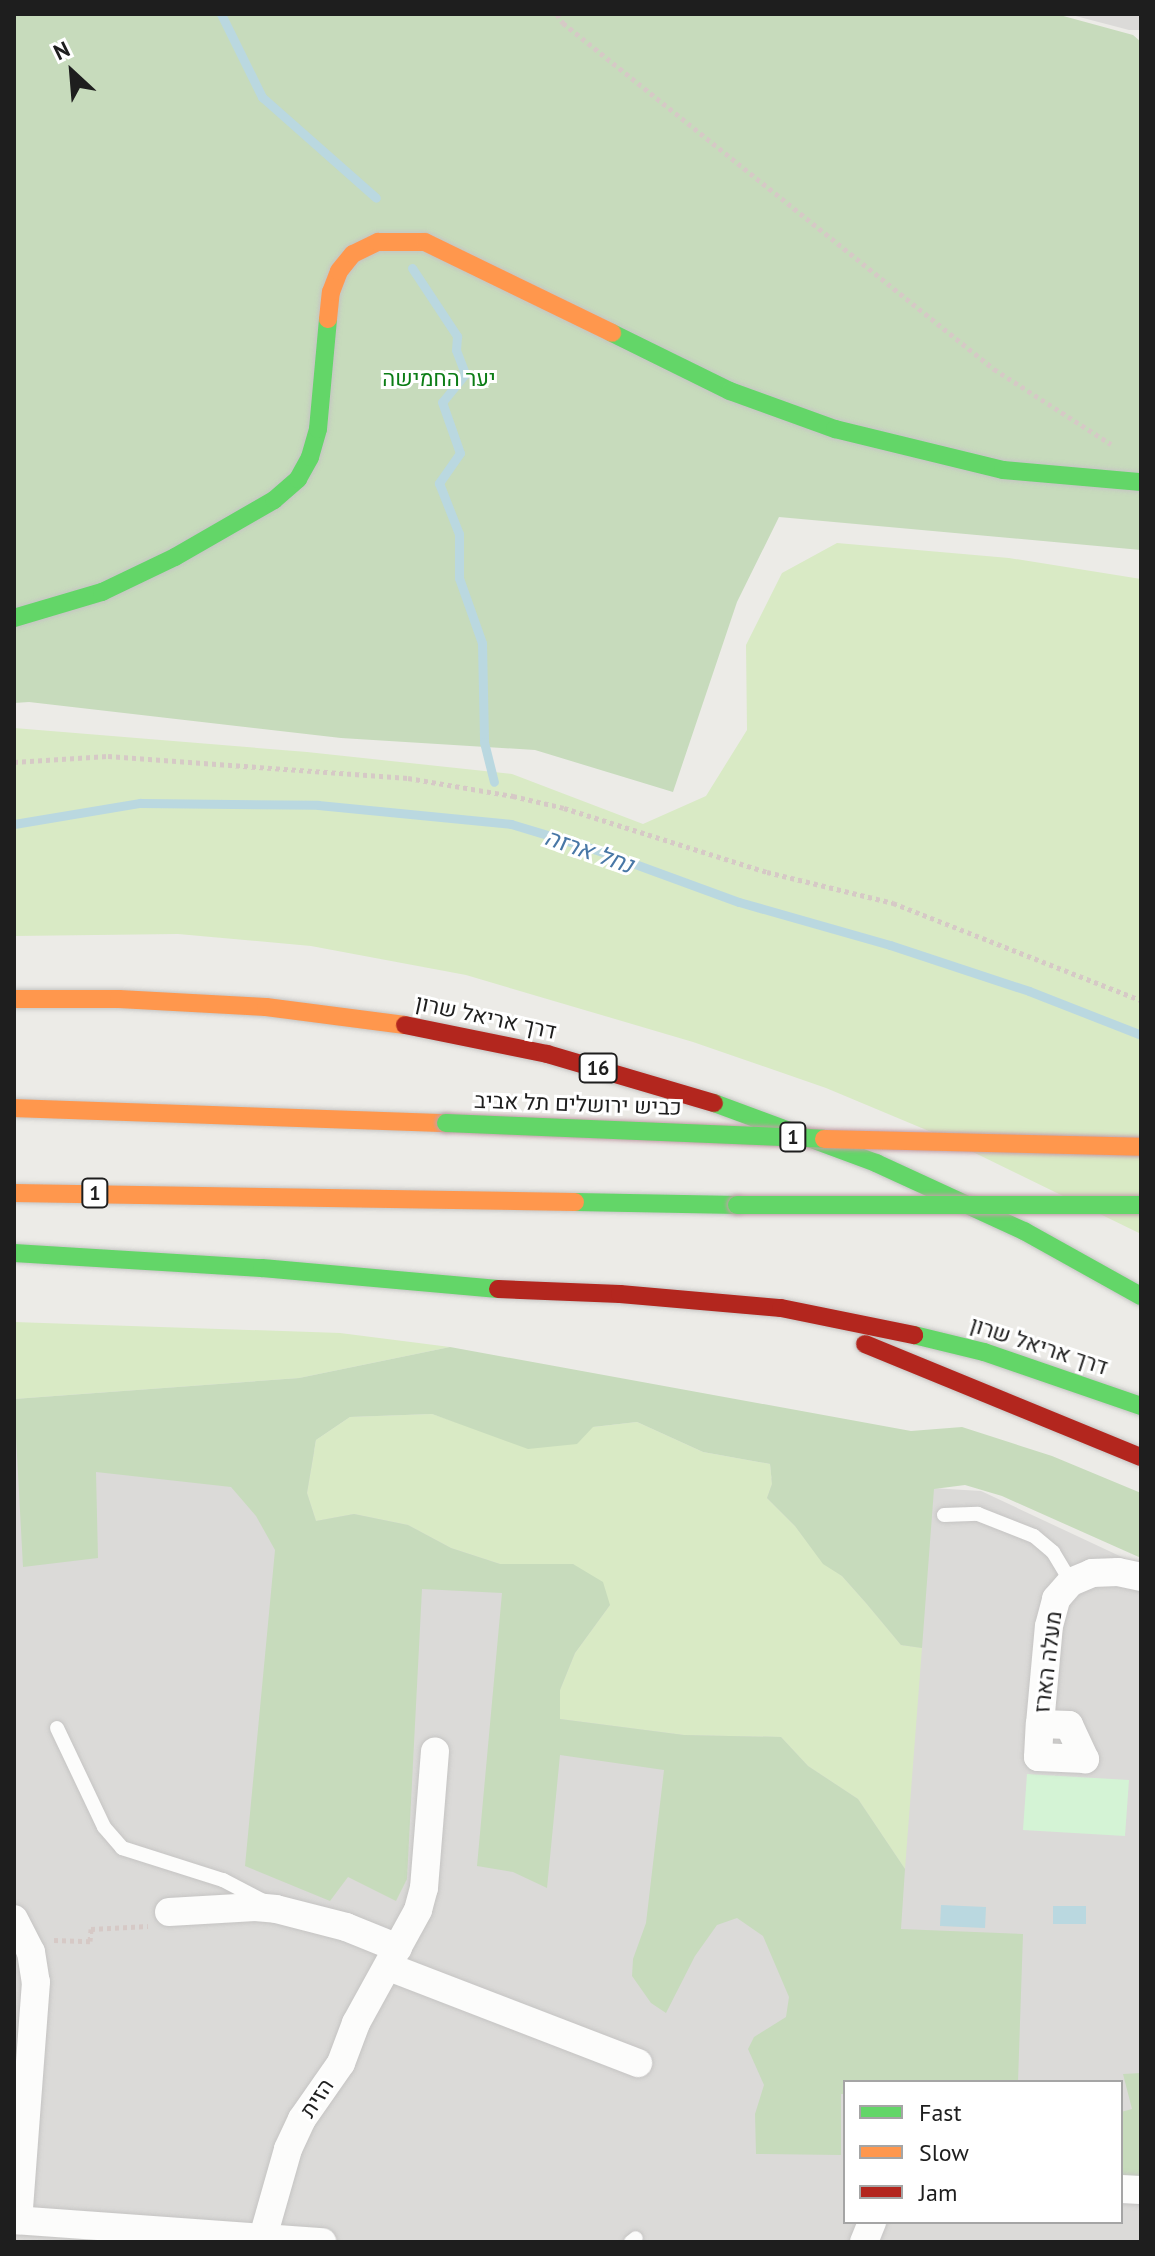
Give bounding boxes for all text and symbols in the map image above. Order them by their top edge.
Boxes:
north arrow [32,32,112,112]
text: N [49,35,74,66]
park label: יער החמישה [382,366,496,392]
water label: נחל ארזה [541,822,637,880]
street label: דרך אריאל שרון [413,989,559,1045]
road number: 16 [578,1052,618,1084]
street label: כביש ירושלים תל אביב [474,1087,682,1121]
road number: 1 [779,1121,807,1153]
road number: 1 [81,1177,109,1209]
street label: דרך אריאל שרון [967,1311,1111,1381]
street label: מעלה הארז [1029,1610,1067,1714]
street label: הזית [295,2074,339,2122]
legend [843,2080,1123,2224]
text: Fast [919,2097,962,2128]
text: Slow [919,2137,969,2168]
text: Jam [919,2177,957,2208]

